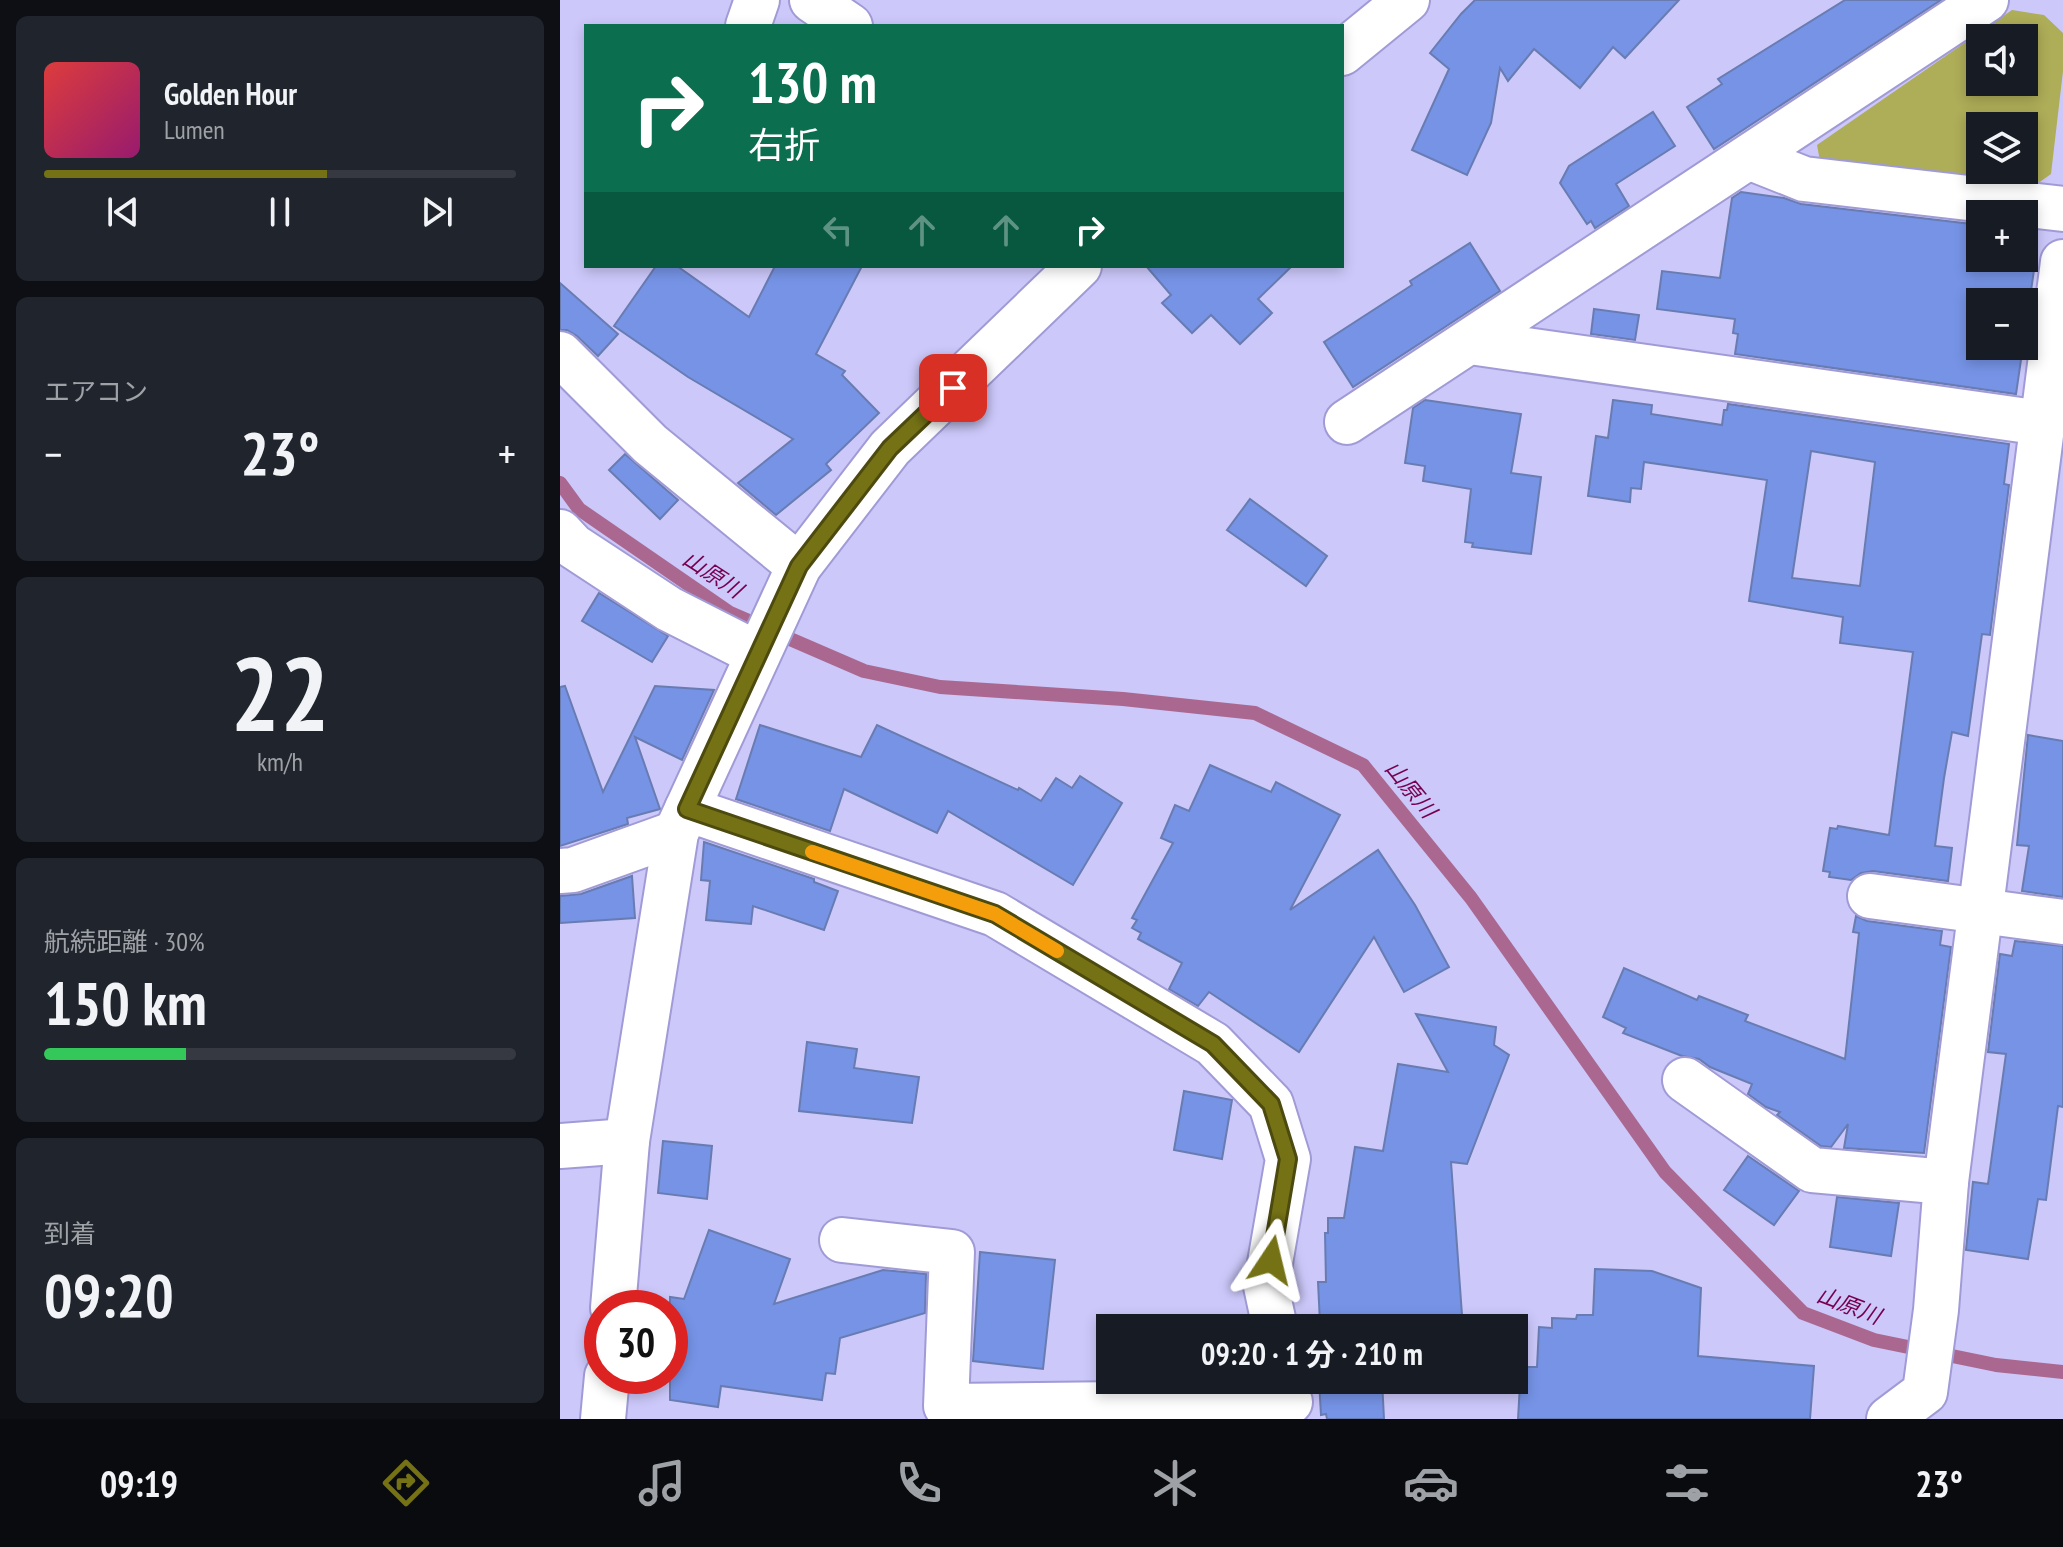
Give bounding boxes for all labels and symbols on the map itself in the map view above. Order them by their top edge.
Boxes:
pin [919,354,987,422]
water label: 山原川 [678,544,750,605]
water label: 山原川 [1379,755,1444,825]
position arrow [1229,1218,1313,1302]
water label: 山原川 [1813,1280,1887,1331]
speed limit sign: 30 [584,1290,688,1394]

